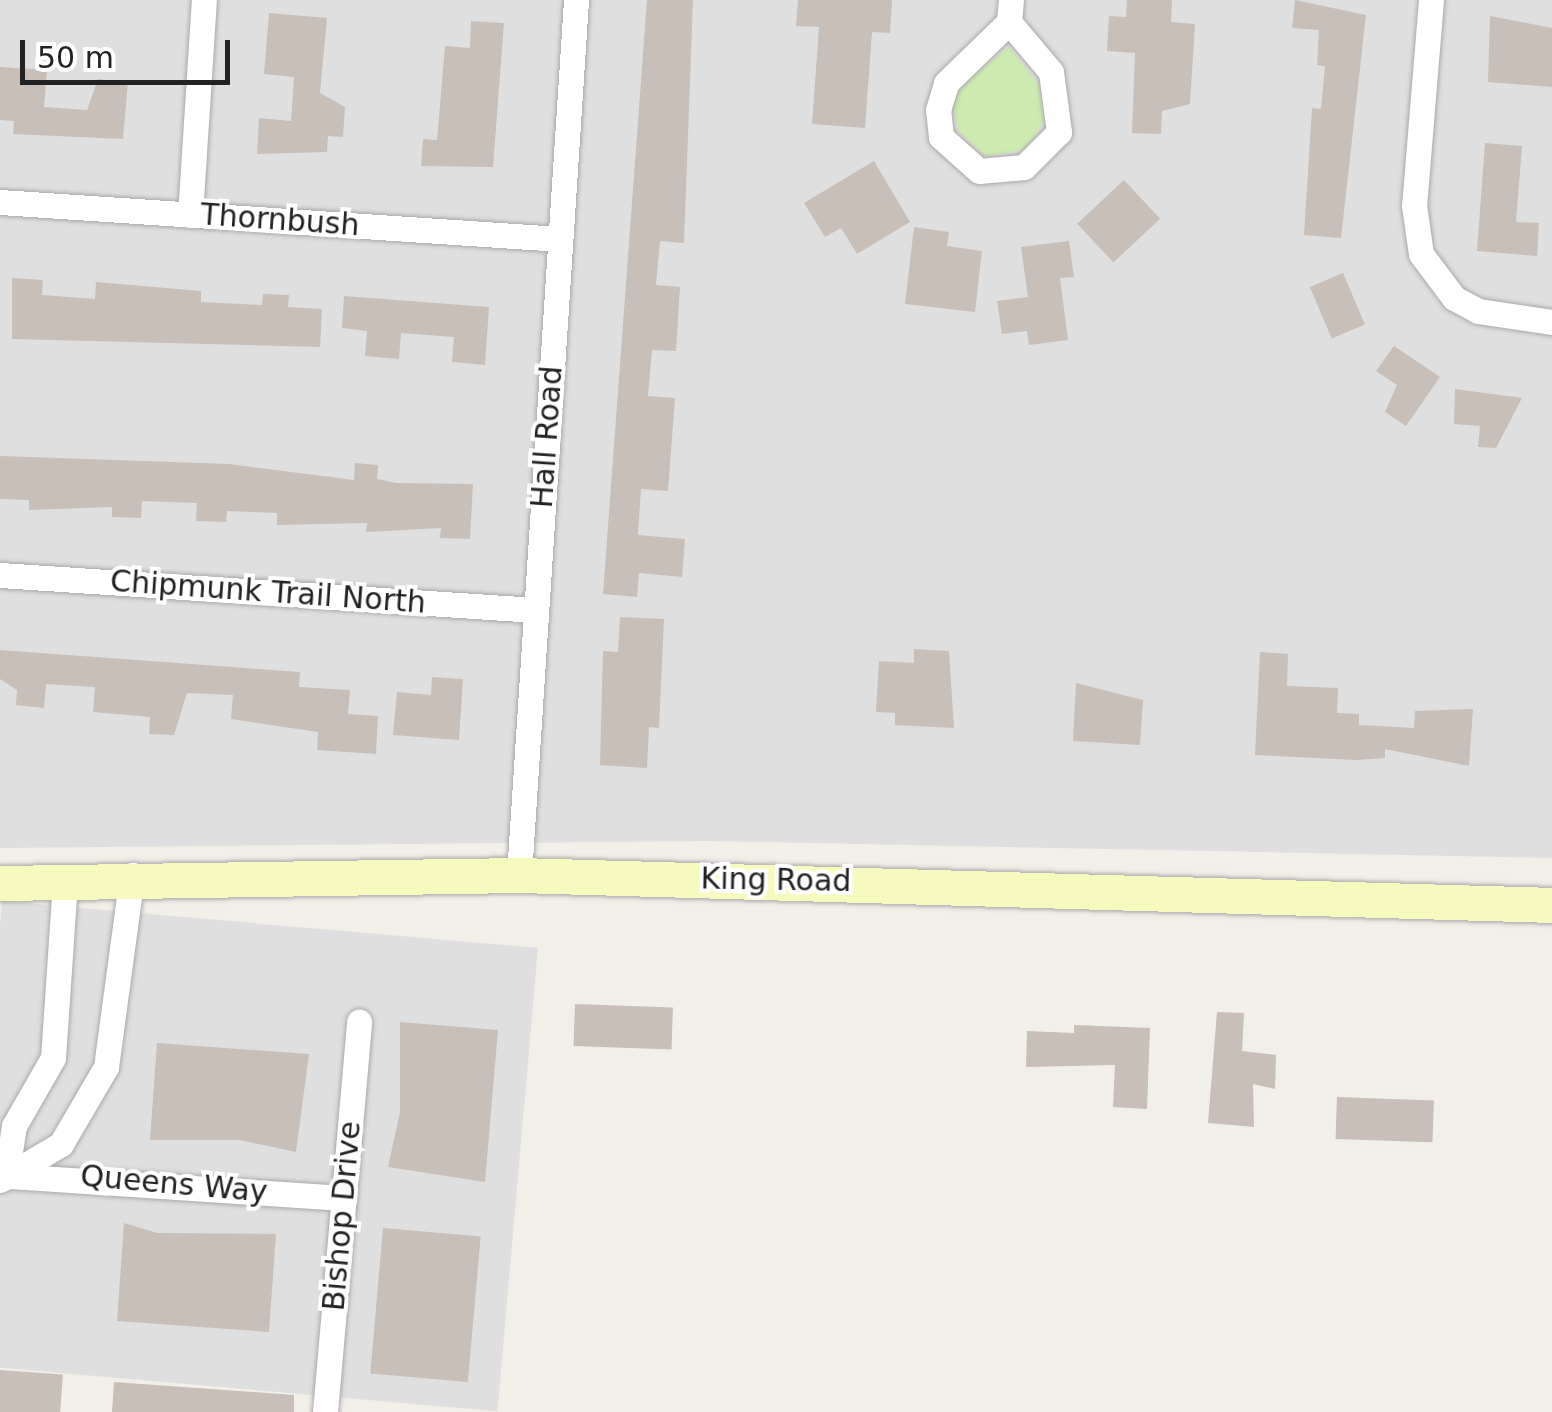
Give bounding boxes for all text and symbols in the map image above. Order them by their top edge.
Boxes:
scale bar [25,20,235,82]
text: 50 m [37,40,114,75]
street label: Thornbush [199,196,361,244]
street label: Hall Road [524,365,570,509]
street label: Chipmunk Trail North [109,563,427,621]
street label: King Road [700,861,852,899]
street label: Bishop Drive [316,1120,368,1312]
street label: Queens Way [79,1158,269,1210]

